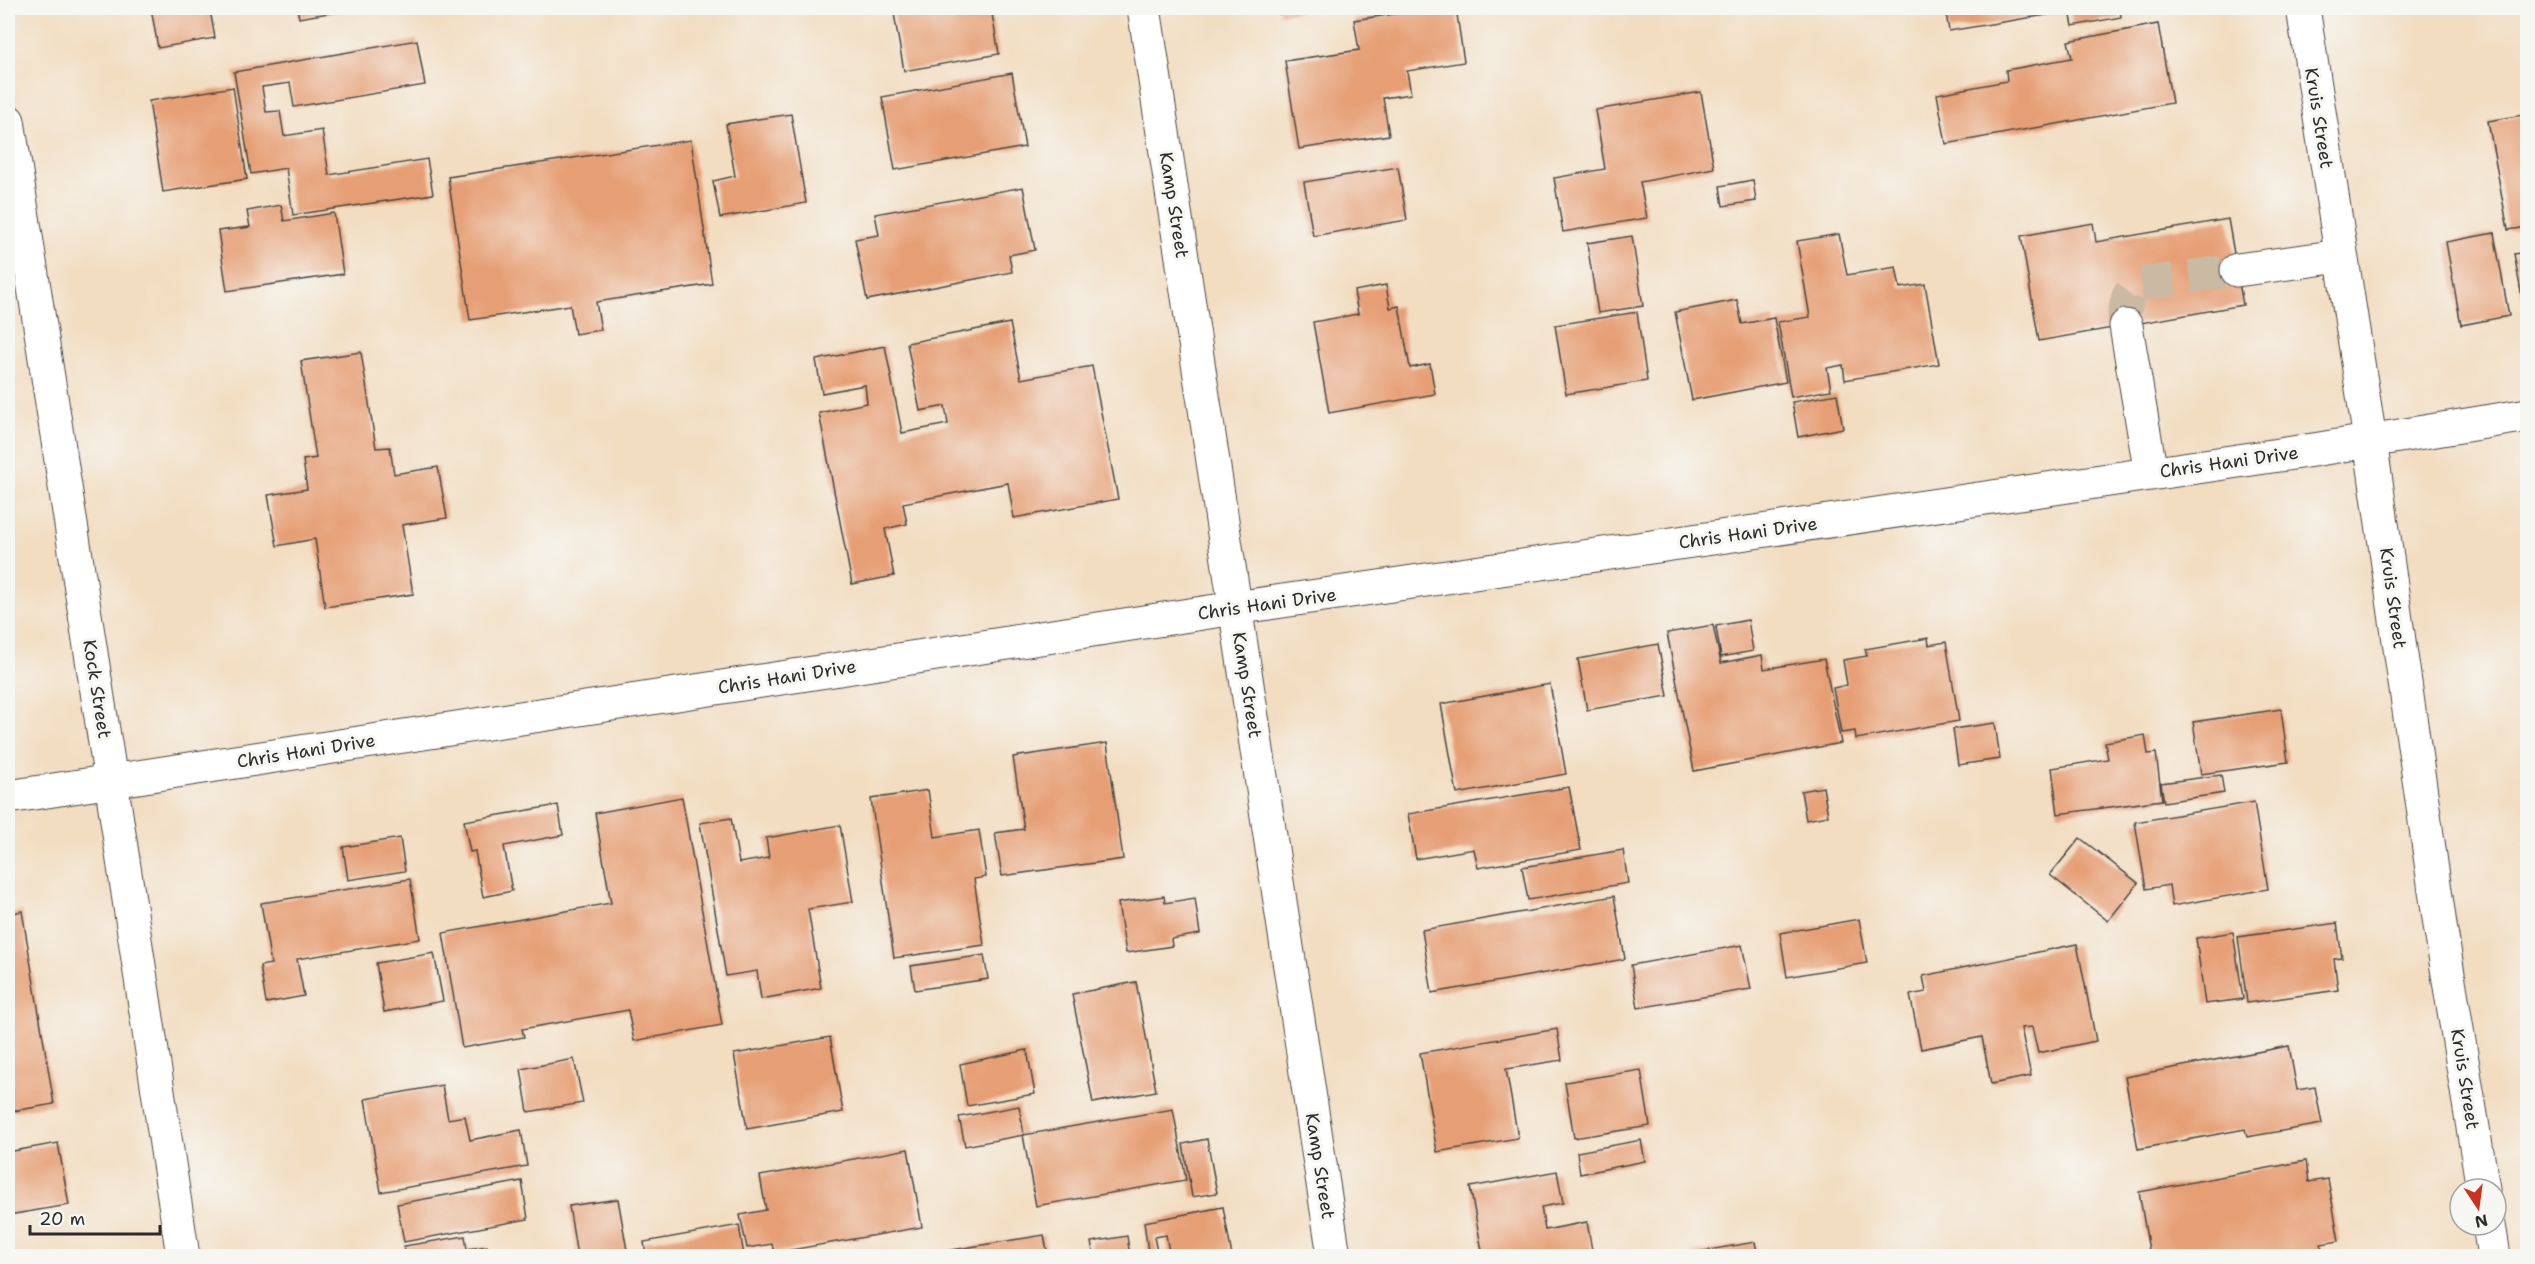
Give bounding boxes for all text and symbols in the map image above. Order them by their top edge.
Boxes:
street label: Kruis Street [2299,66,2339,170]
street label: Kamp Street [1154,150,1194,260]
street label: Chris Hani Drive [2158,440,2300,484]
street label: Chris Hani Drive [1677,511,1819,555]
street label: Kruis Street [2374,546,2412,650]
street label: Chris Hani Drive [1196,582,1338,626]
street label: Kamp Street [1227,630,1267,740]
street label: Kock Street [77,638,117,740]
street label: Chris Hani Drive [716,654,858,700]
street label: Chris Hani Drive [235,728,377,774]
street label: Kruis Street [2445,1027,2485,1131]
street label: Kamp Street [1300,1111,1340,1221]
north arrow [2448,1177,2508,1237]
scale bar [30,1198,160,1236]
text: 20 m [39,1207,85,1231]
text: N [2473,1209,2490,1233]

